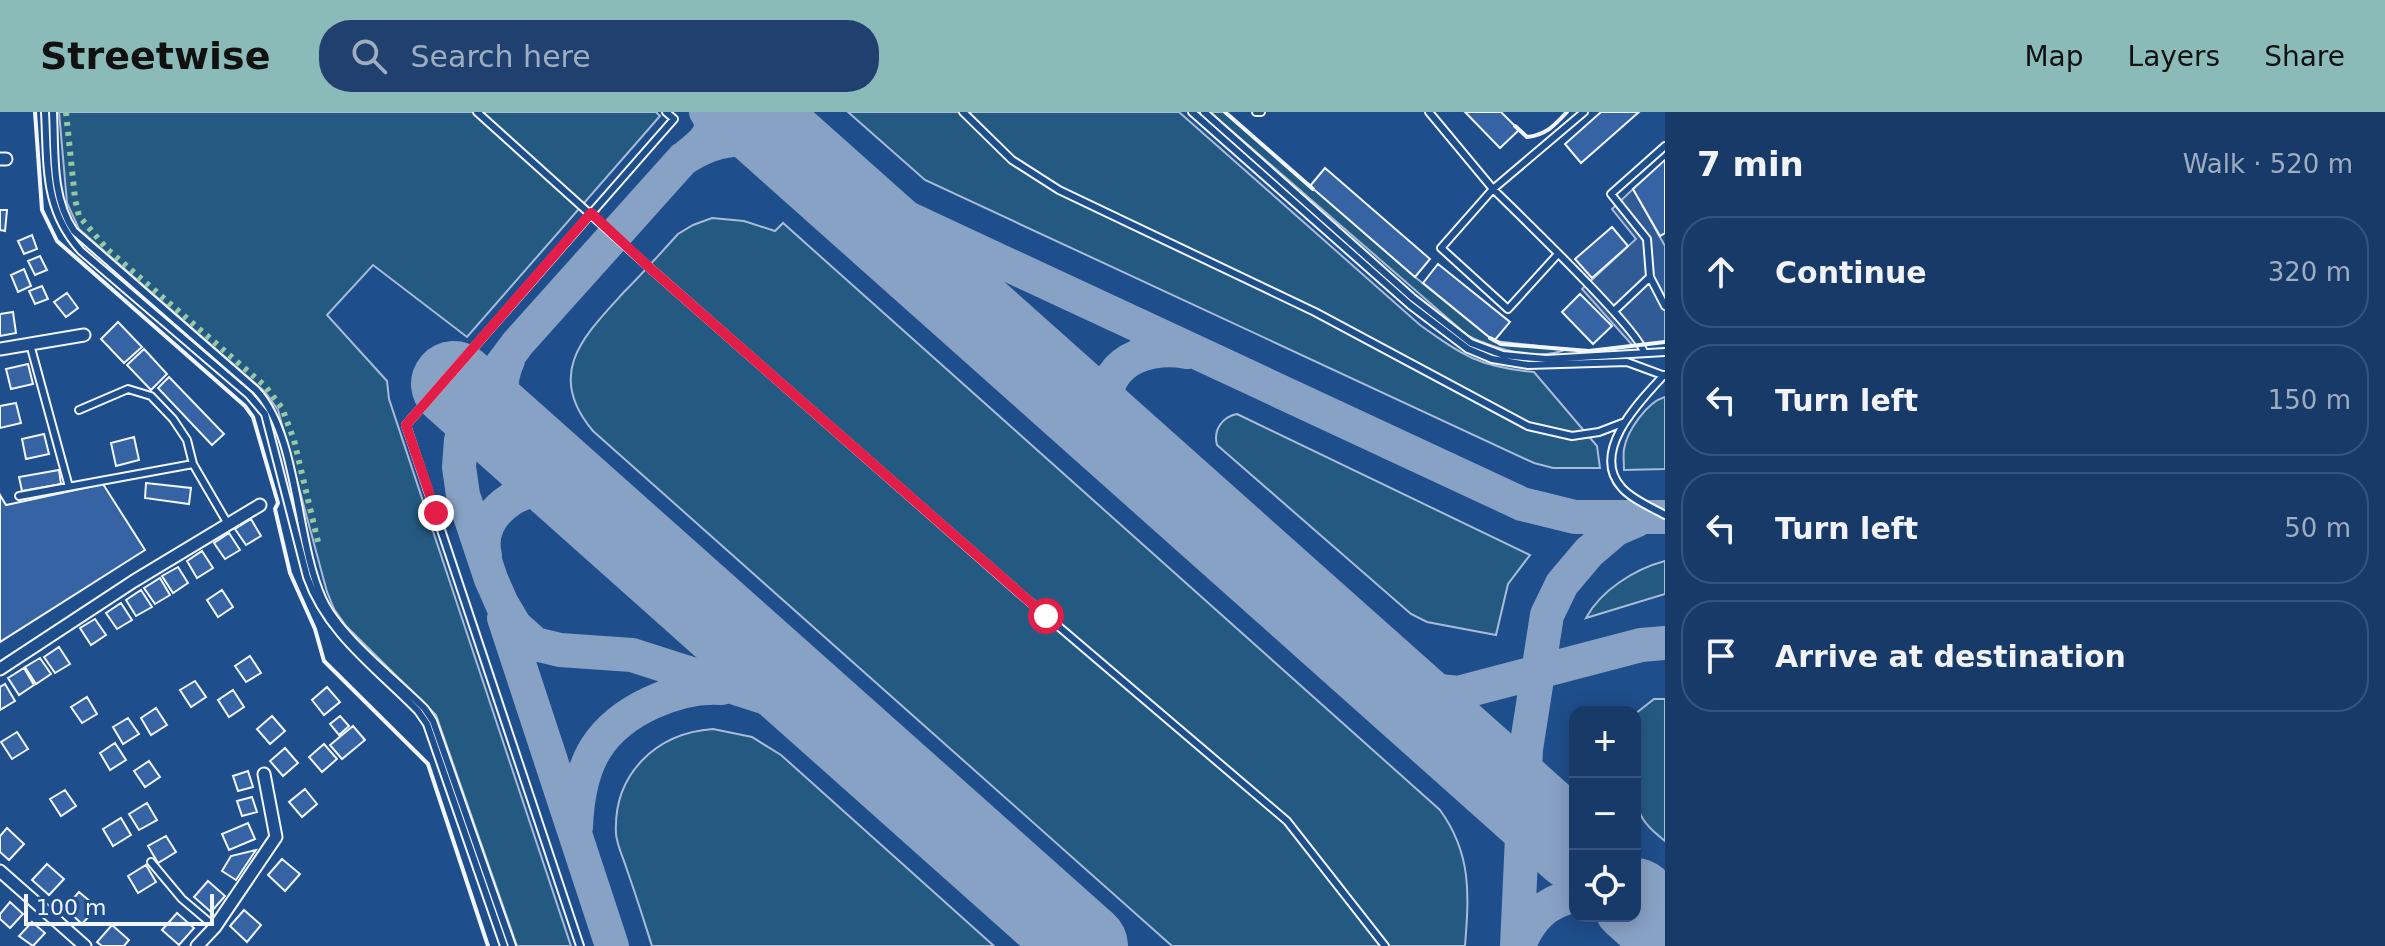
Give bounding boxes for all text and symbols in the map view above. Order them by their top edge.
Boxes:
search box [319,20,879,92]
text: Streetwise [40,34,271,78]
icon: search [347,34,391,78]
text: Search here [411,39,591,74]
text: Map [2024,40,2084,73]
text: Layers [2128,40,2220,73]
text: Share [2264,40,2345,73]
text: 7 min [1697,144,1804,184]
text: Walk · 520 m [2183,149,2353,179]
icon: ahead [1699,250,1743,294]
text: Continue [1775,255,1927,290]
text: 320 m [2268,257,2351,287]
icon: left [1699,378,1743,422]
text: Turn left [1775,383,1918,418]
text: 150 m [2268,385,2351,415]
route end [418,495,454,531]
icon: left [1699,506,1743,550]
text: Turn left [1775,511,1918,546]
text: 50 m [2284,513,2351,543]
route start [1028,598,1064,634]
icon: arrive [1699,634,1743,678]
text: Arrive at destination [1775,639,2126,674]
map controls [1569,706,1641,922]
button: + [1569,706,1641,778]
button: − [1569,778,1641,850]
button: locate [1569,850,1641,922]
scale bar [24,890,214,926]
text: 100 m [36,895,106,920]

